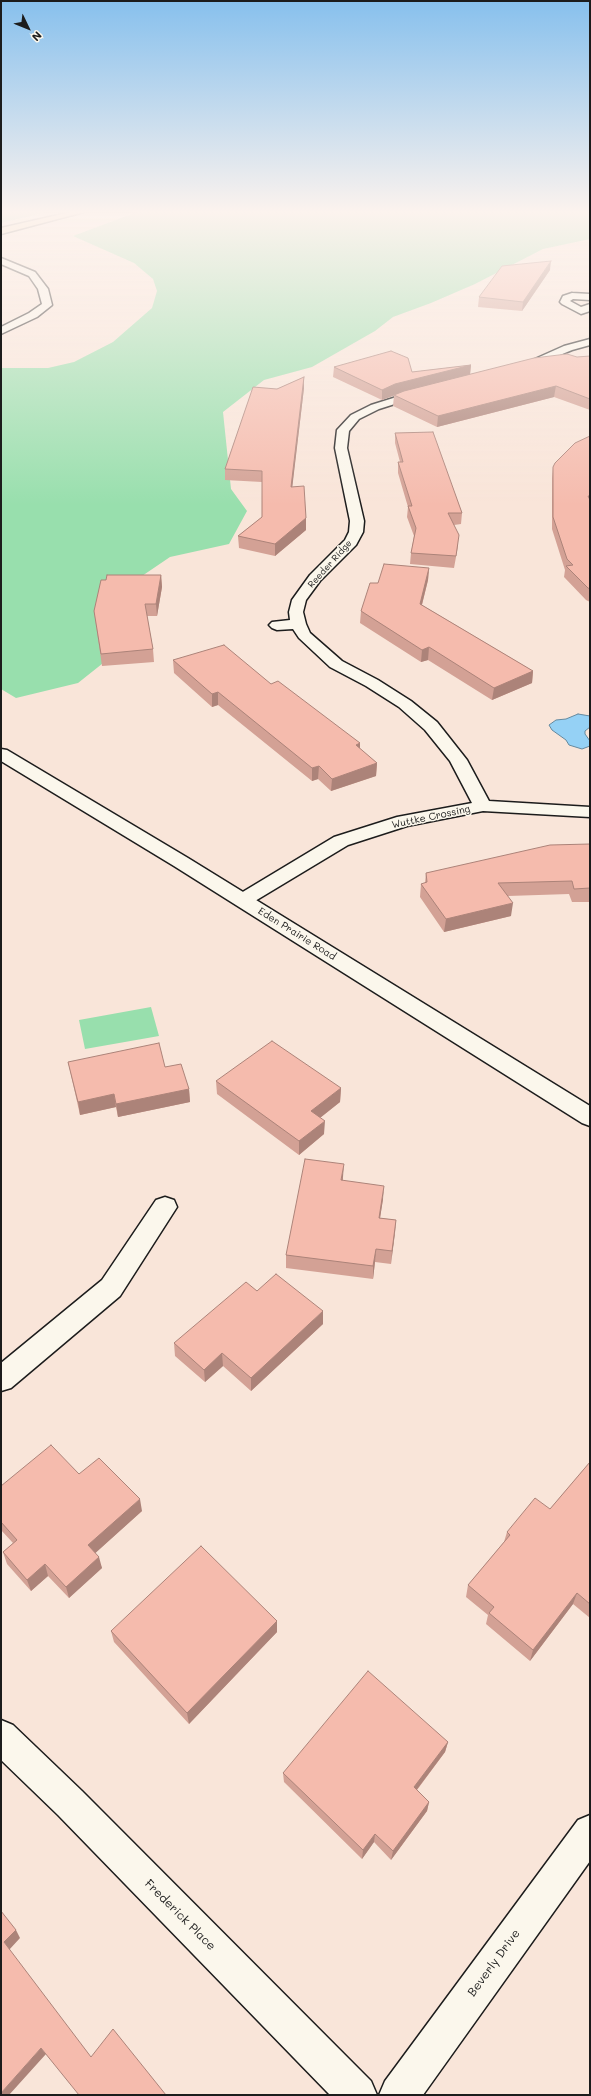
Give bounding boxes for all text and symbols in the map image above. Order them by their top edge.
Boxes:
north arrow [8,8,48,48]
text: N [29,28,45,45]
street label: Reeder Ridge [306,538,354,590]
street label: Wuttke Crossing [391,803,471,831]
street label: Eden Prairie Road [256,905,338,963]
street label: Frederick Place [142,1877,218,1953]
street label: Beverly Drive [465,1927,523,1999]

